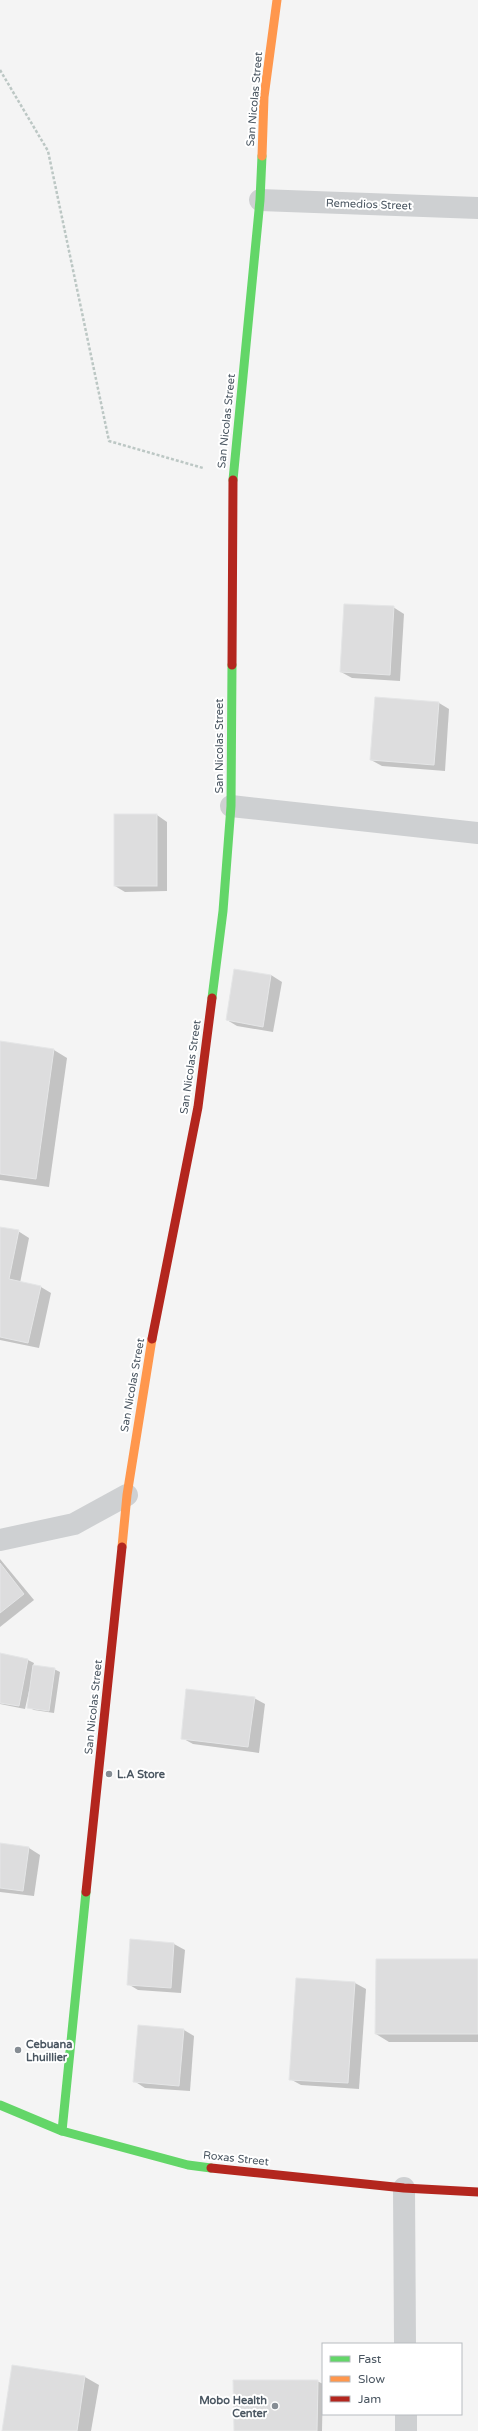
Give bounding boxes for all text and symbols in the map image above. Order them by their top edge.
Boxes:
street label: San Nicolas Street [244,51,265,147]
street label: Remedios Street [326,196,412,213]
street label: San Nicolas Street [215,373,238,469]
street label: San Nicolas Street [213,699,226,793]
street label: San Nicolas Street [177,1019,204,1115]
street label: San Nicolas Street [118,1337,147,1433]
street label: San Nicolas Street [82,1659,105,1755]
place label: L.A Store [117,1768,166,1781]
marker: L.A Store [104,1769,114,1779]
place label: Cebuana Lhuillier [26,2038,72,2064]
marker: Cebuana Lhuillier [13,2045,23,2055]
street label: Roxas Street [202,2149,269,2168]
legend [322,2343,462,2415]
text: Fast [358,2352,382,2366]
text: Slow [358,2372,385,2386]
text: Jam [358,2392,381,2406]
place label: Mobo Health Center [199,2394,268,2420]
marker: Mobo Health Center [270,2401,280,2411]

